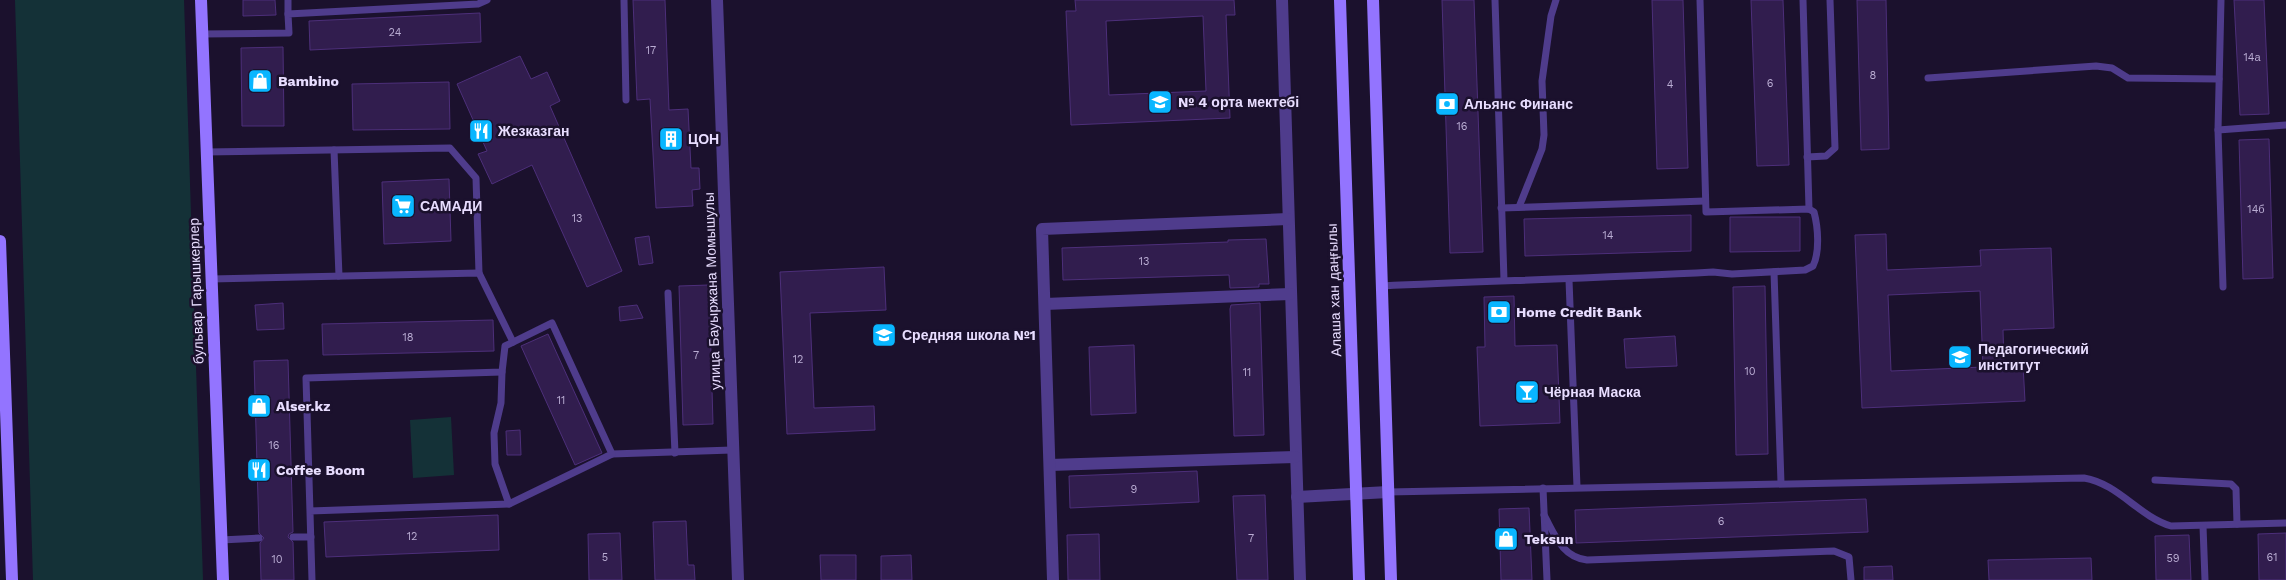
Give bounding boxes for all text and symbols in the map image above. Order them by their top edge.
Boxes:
house number: 24 [389,26,402,39]
house number: 17 [646,44,656,57]
house number: 14а [2243,51,2261,64]
shop icon: Bambino [247,68,273,94]
house number: 8 [1870,69,1877,82]
place label: Bambino [278,73,339,89]
house number: 6 [1767,77,1774,90]
house number: 4 [1667,78,1674,91]
school or university icon: № 4 орта мектебі [1147,89,1173,115]
bank icon: Альянс Финанс [1434,91,1460,117]
place label: № 4 орта мектебі [1178,94,1299,110]
place label: Альянс Финанс [1464,96,1573,112]
restaurant icon: Жезказган [468,118,494,144]
house number: 16 [1457,120,1468,133]
place label: Жезказган [497,123,569,139]
building icon: ЦОН [658,126,684,152]
place label: ЦОН [688,131,719,147]
street label: улица Бауыржана Момышулы [701,192,723,390]
supermarket icon: САМАДИ [390,193,416,219]
place label: САМАДИ [420,198,482,214]
house number: 14б [2247,203,2265,216]
house number: 13 [572,212,582,225]
street label: бульвар Гарышкерлер [185,217,207,364]
street label: Алаша хан даңғылы [1324,223,1344,357]
house number: 14 [1602,229,1614,242]
house number: 13 [1139,255,1149,268]
bank icon: Home Credit Bank [1486,299,1512,325]
place label: Home Credit Bank [1516,304,1642,320]
school or university icon: Средняя школа №1 [871,322,897,348]
place label: Средняя школа №1 [902,327,1036,343]
house number: 18 [402,331,414,344]
place label: Педагогический институт [1978,341,2089,373]
school or university icon: Педагогический институт [1947,344,1973,370]
house number: 7 [693,349,699,362]
house number: 12 [793,353,803,366]
house number: 10 [1744,365,1756,378]
house number: 11 [1243,366,1251,379]
bar icon: Чёрная Маска [1514,379,1540,405]
place label: Чёрная Маска [1544,384,1641,400]
shop icon: Alser.kz [246,393,272,419]
house number: 11 [557,394,565,407]
place label: Alser.kz [276,398,331,414]
house number: 16 [269,439,280,452]
restaurant icon: Coffee Boom [246,457,272,483]
place label: Coffee Boom [276,462,365,478]
house number: 9 [1131,483,1138,496]
house number: 6 [1718,515,1725,528]
shop icon: Teksun [1493,526,1519,552]
house number: 12 [407,530,417,543]
place label: Teksun [1524,531,1573,547]
house number: 7 [1248,532,1254,545]
house number: 5 [602,551,608,564]
house number: 61 [2267,551,2277,564]
house number: 59 [2166,552,2180,565]
house number: 10 [271,553,283,566]

